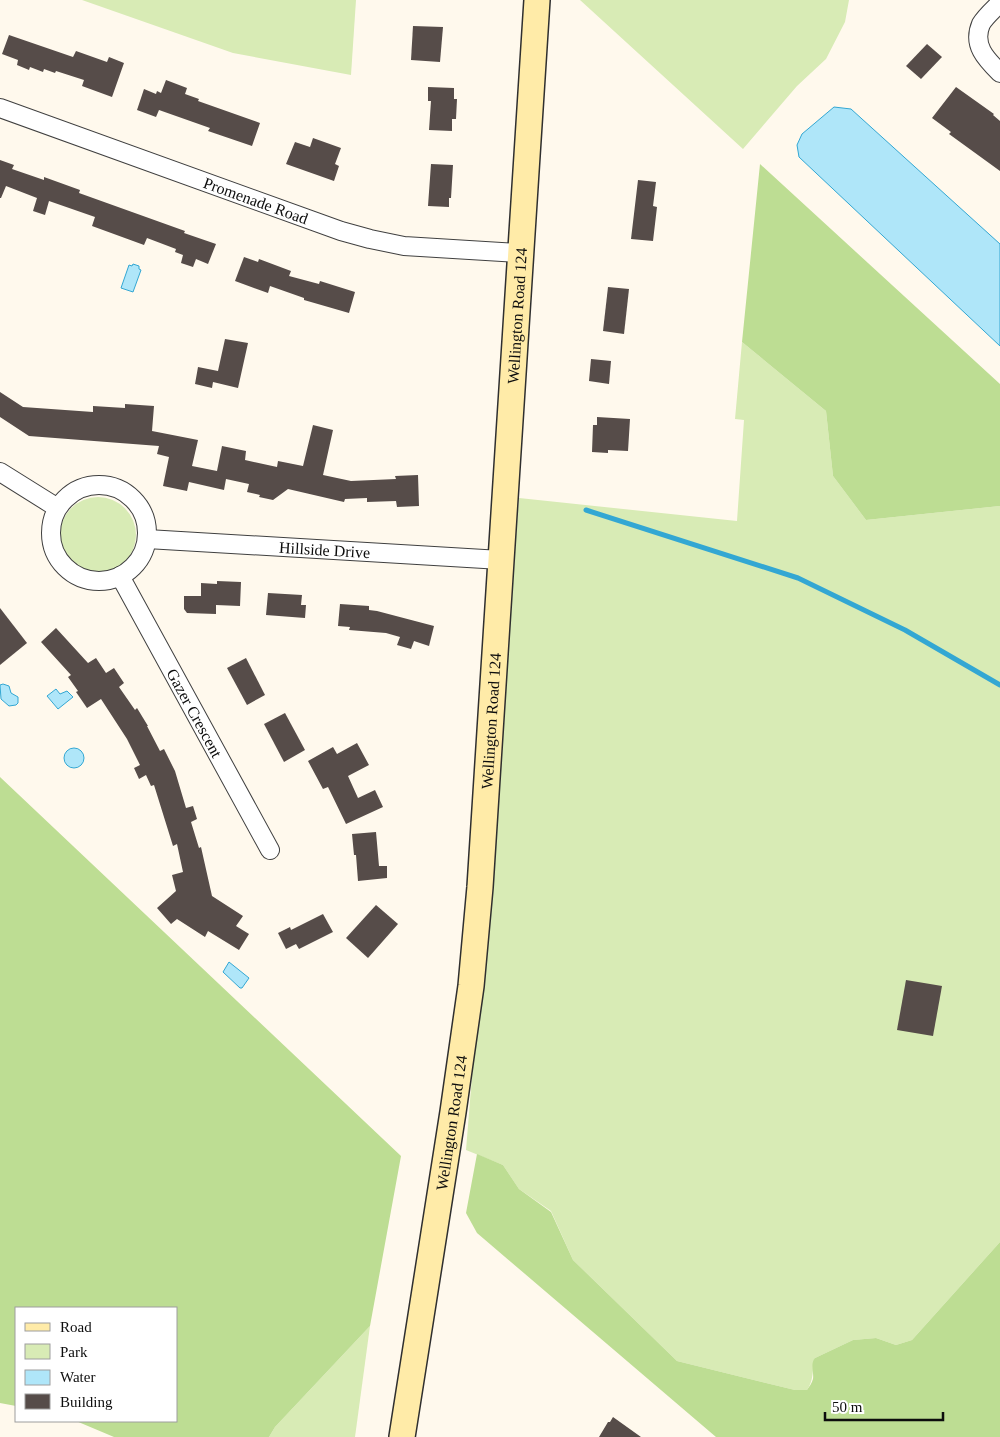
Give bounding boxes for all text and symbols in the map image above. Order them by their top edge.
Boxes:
street label: Promenade Road [201,174,310,227]
street label: Wellington Road 124 [504,247,530,385]
street label: Hillside Drive [279,538,371,561]
street label: Wellington Road 124 [478,652,504,790]
street label: Gazer Crescent [164,666,226,760]
street label: Wellington Road 124 [432,1054,470,1192]
legend [15,1307,178,1422]
text: Road [60,1319,92,1335]
text: Park [60,1344,88,1360]
text: Water [60,1369,95,1385]
scale bar [825,1390,942,1422]
text: Building [60,1394,113,1410]
text: 50 m [832,1399,863,1415]

